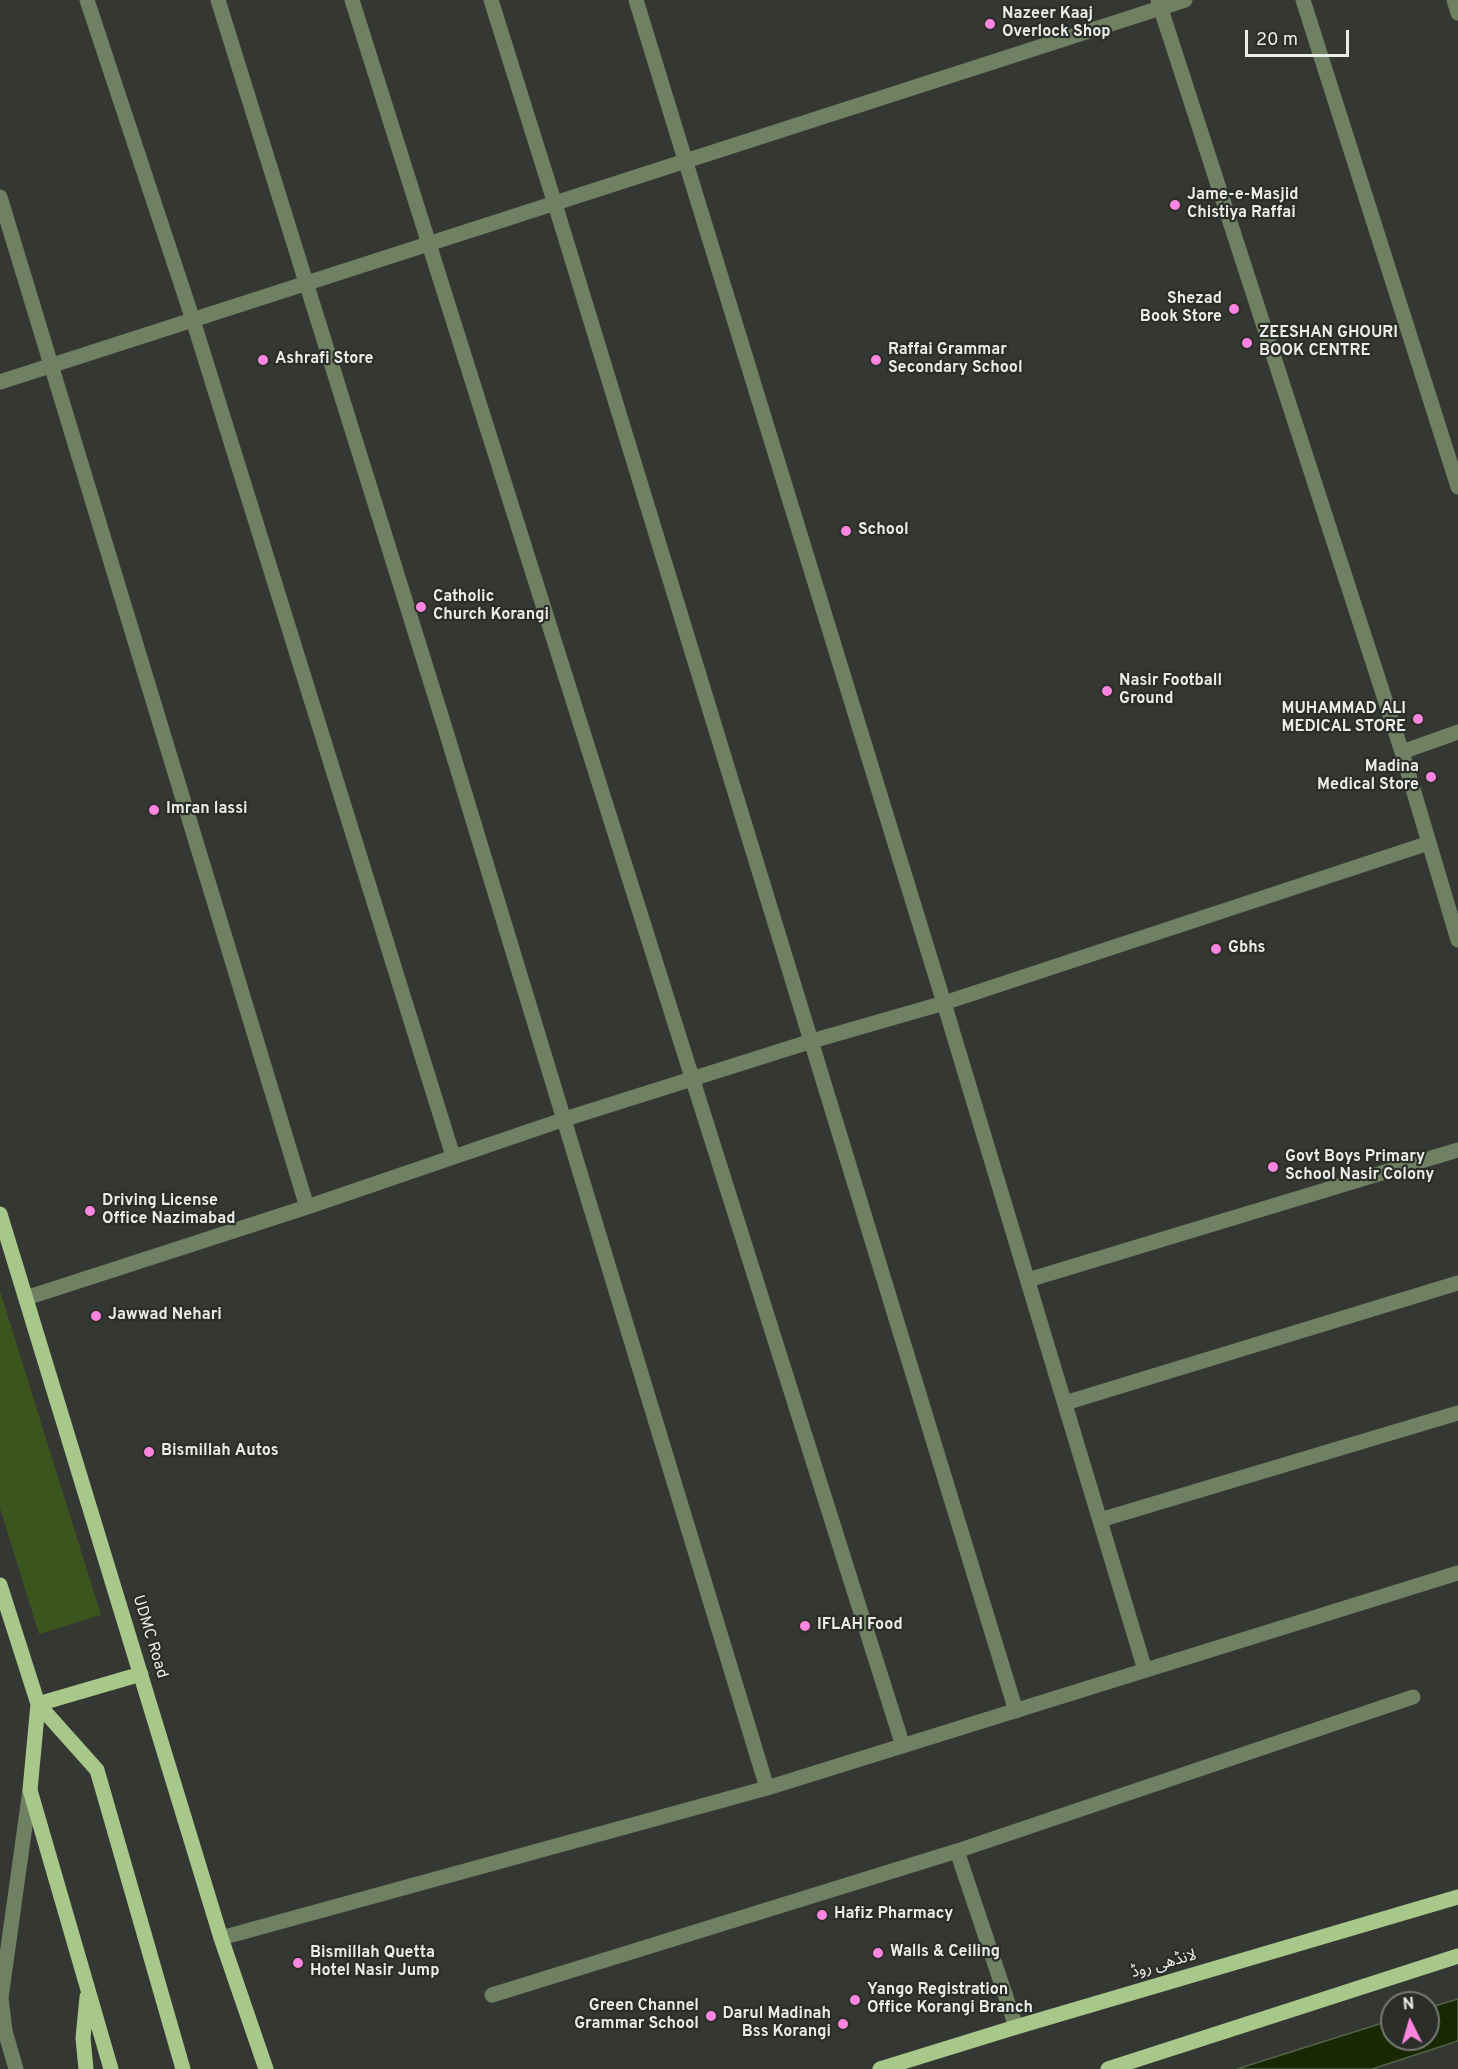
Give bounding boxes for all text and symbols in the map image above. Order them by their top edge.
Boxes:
place label: Nazeer Kaaj Overlock Shop [1002,5,1110,43]
marker: Nazeer Kaaj Overlock Shop [983,17,997,31]
scale bar [1248,18,1352,56]
text: 20 m [1256,29,1298,52]
place label: Jame-e-Masjid Chistiya Raffai [1187,186,1298,224]
marker: Jame-e-Masjid Chistiya Raffai [1168,198,1182,212]
place label: Shezad Book Store [1140,290,1222,328]
marker: Shezad Book Store [1227,302,1241,316]
place label: ZEESHAN GHOURI BOOK CENTRE [1259,324,1398,362]
marker: ZEESHAN GHOURI BOOK CENTRE [1240,336,1254,350]
place label: Raffai Grammar Secondary School [888,341,1023,379]
place label: Ashrafi Store [275,350,373,370]
marker: Ashrafi Store [256,353,270,367]
marker: Raffai Grammar Secondary School [869,353,883,367]
place label: School [858,521,909,541]
marker: School [839,524,853,538]
place label: Catholic Church Korangi [433,588,549,626]
marker: Catholic Church Korangi [414,600,428,614]
place label: Nasir Football Ground [1119,672,1222,710]
marker: Nasir Football Ground [1100,684,1114,698]
place label: MUHAMMAD ALI MEDICAL STORE [1281,700,1406,738]
marker: MUHAMMAD ALI MEDICAL STORE [1411,712,1425,726]
place label: Madina Medical Store [1317,758,1419,796]
marker: Madina Medical Store [1424,770,1438,784]
place label: Imran lassi [166,800,248,820]
marker: Imran lassi [147,803,161,817]
place label: Gbhs [1228,939,1265,959]
marker: Gbhs [1209,942,1223,956]
place label: Govt Boys Primary School Nasir Colony [1285,1148,1434,1186]
marker: Govt Boys Primary School Nasir Colony [1266,1160,1280,1174]
place label: Driving License Office Nazimabad [102,1192,236,1230]
marker: Driving License Office Nazimabad [83,1204,97,1218]
place label: Jawwad Nehari [108,1306,222,1326]
marker: Jawwad Nehari [89,1309,103,1323]
place label: Bismillah Autos [161,1442,279,1462]
marker: Bismillah Autos [142,1445,156,1459]
street label: UDMC Road [127,1593,171,1681]
place label: IFLAH Food [817,1616,903,1636]
marker: IFLAH Food [798,1619,812,1633]
place label: Hafiz Pharmacy [834,1905,953,1925]
marker: Hafiz Pharmacy [815,1908,829,1922]
place label: Walls & Ceiling [890,1943,1000,1963]
place label: Bismillah Quetta Hotel Nasir Jump [310,1944,439,1982]
marker: Walls & Ceiling [871,1946,885,1960]
street label: لانڈھی روڈ [1129,1946,1199,1984]
marker: Bismillah Quetta Hotel Nasir Jump [291,1956,305,1970]
place label: Yango Registration Office Korangi Branch [867,1981,1033,2019]
north arrow [1380,1991,1440,2051]
marker: Yango Registration Office Korangi Branch [848,1993,862,2007]
text: N [1402,1995,1415,2016]
place label: Green Channel Grammar School [574,1997,699,2035]
place label: Darul Madinah Bss Korangi [723,2005,831,2043]
marker: Green Channel Grammar School [704,2009,718,2023]
marker: Darul Madinah Bss Korangi [836,2017,850,2031]

